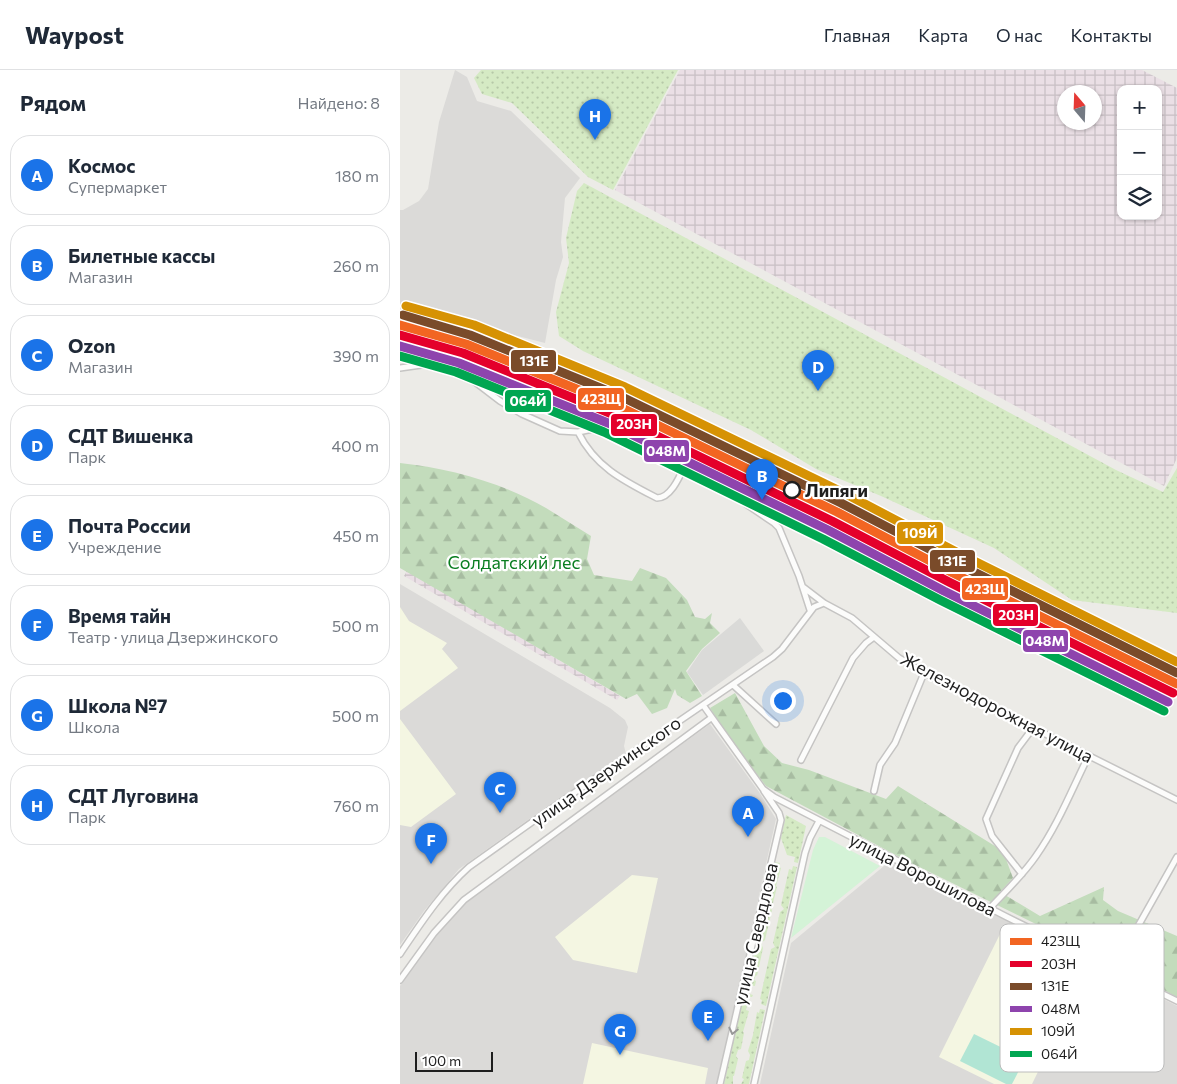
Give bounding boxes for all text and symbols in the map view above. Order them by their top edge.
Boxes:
text: Waypost [25,20,124,49]
text: Главная [824,24,890,46]
text: Карта [918,24,968,46]
text: О нас [996,24,1043,46]
text: Контакты [1071,24,1152,46]
north arrow [1057,85,1102,130]
map controls [1117,85,1162,220]
button: + [1117,85,1162,130]
text: Рядом [20,90,86,115]
text: Найдено: 8 [297,93,380,112]
pin: H [579,99,611,140]
button: − [1117,130,1162,175]
text: Космос [68,154,136,177]
text: A [31,166,43,185]
text: 180 m [335,166,379,185]
button: layers [1117,175,1162,220]
text: Супермаркет [68,177,167,196]
text: Билетные кассы [68,244,215,267]
text: B [32,256,42,275]
text: 260 m [333,256,379,275]
text: Магазин [68,267,133,286]
text: Ozon [68,334,116,357]
text: C [32,346,42,365]
text: 390 m [333,346,379,365]
line badge: 131Е [510,349,557,373]
pin: D [802,350,834,391]
text: 131Е [519,352,549,369]
text: Магазин [68,357,133,376]
line badge: 423Щ [577,387,625,411]
line badge: 064Й [504,389,552,413]
text: 423Щ [581,390,622,407]
text: 064Й [509,392,547,409]
line badge: 203Н [610,413,658,437]
text: 203Н [616,415,652,432]
text: СДТ Вишенка [68,424,193,447]
text: D [31,436,43,455]
text: 400 m [331,436,379,455]
line badge: 048М [643,439,690,463]
text: 048М [646,442,686,459]
text: Парк [68,447,106,466]
pin: B [746,459,778,500]
place label: Липяги [805,479,868,501]
marker: Липяги [783,481,801,499]
text: Почта России [68,514,191,537]
line badge: 109Й [896,521,944,545]
text: 109Й [903,524,937,541]
text: E [32,526,42,545]
text: 450 m [333,526,379,545]
text: Учреждение [68,537,161,556]
line badge: 131Е [929,549,976,573]
park label: Солдатский лес [448,551,581,573]
text: 131Е [937,552,967,569]
line badge: 423Щ [961,577,1009,601]
text: 423Щ [965,580,1006,597]
line badge: 203Н [992,603,1039,627]
text: Время тайн [68,604,171,627]
text: 203Н [998,606,1034,623]
text: F [32,616,42,635]
text: 500 m [332,616,379,635]
text: Театр · улица Дзержинского [68,627,278,646]
line badge: 048М [1022,629,1069,653]
text: 048М [1025,632,1065,649]
street label: Железнодорожная улица [897,647,1097,767]
your location [770,688,796,714]
text: Школа №7 [68,694,168,717]
text: G [31,706,43,725]
text: 500 m [332,706,379,725]
street label: улица Дзержинского [527,711,685,831]
text: Школа [68,717,120,736]
pin: C [484,772,516,813]
text: СДТ Луговина [68,784,199,807]
text: H [31,796,43,815]
text: 760 m [333,796,379,815]
pin: A [732,796,764,837]
text: Парк [68,807,106,826]
pin: F [415,823,447,864]
street label: улица Ворошилова [846,828,1000,920]
street label: улица Свердлова [728,861,782,1007]
legend [1000,924,1164,1072]
text: 423Щ [1041,932,1080,949]
text: 203Н [1041,955,1076,972]
text: 131Е [1041,977,1069,994]
pin: E [692,1000,724,1041]
text: 048М [1041,1000,1080,1017]
pin: G [604,1014,636,1055]
text: 109Й [1041,1022,1075,1039]
one-way arrow [728,1027,738,1036]
text: 064Й [1041,1045,1078,1062]
scale bar [415,1049,492,1072]
text: 100 m [422,1052,461,1069]

